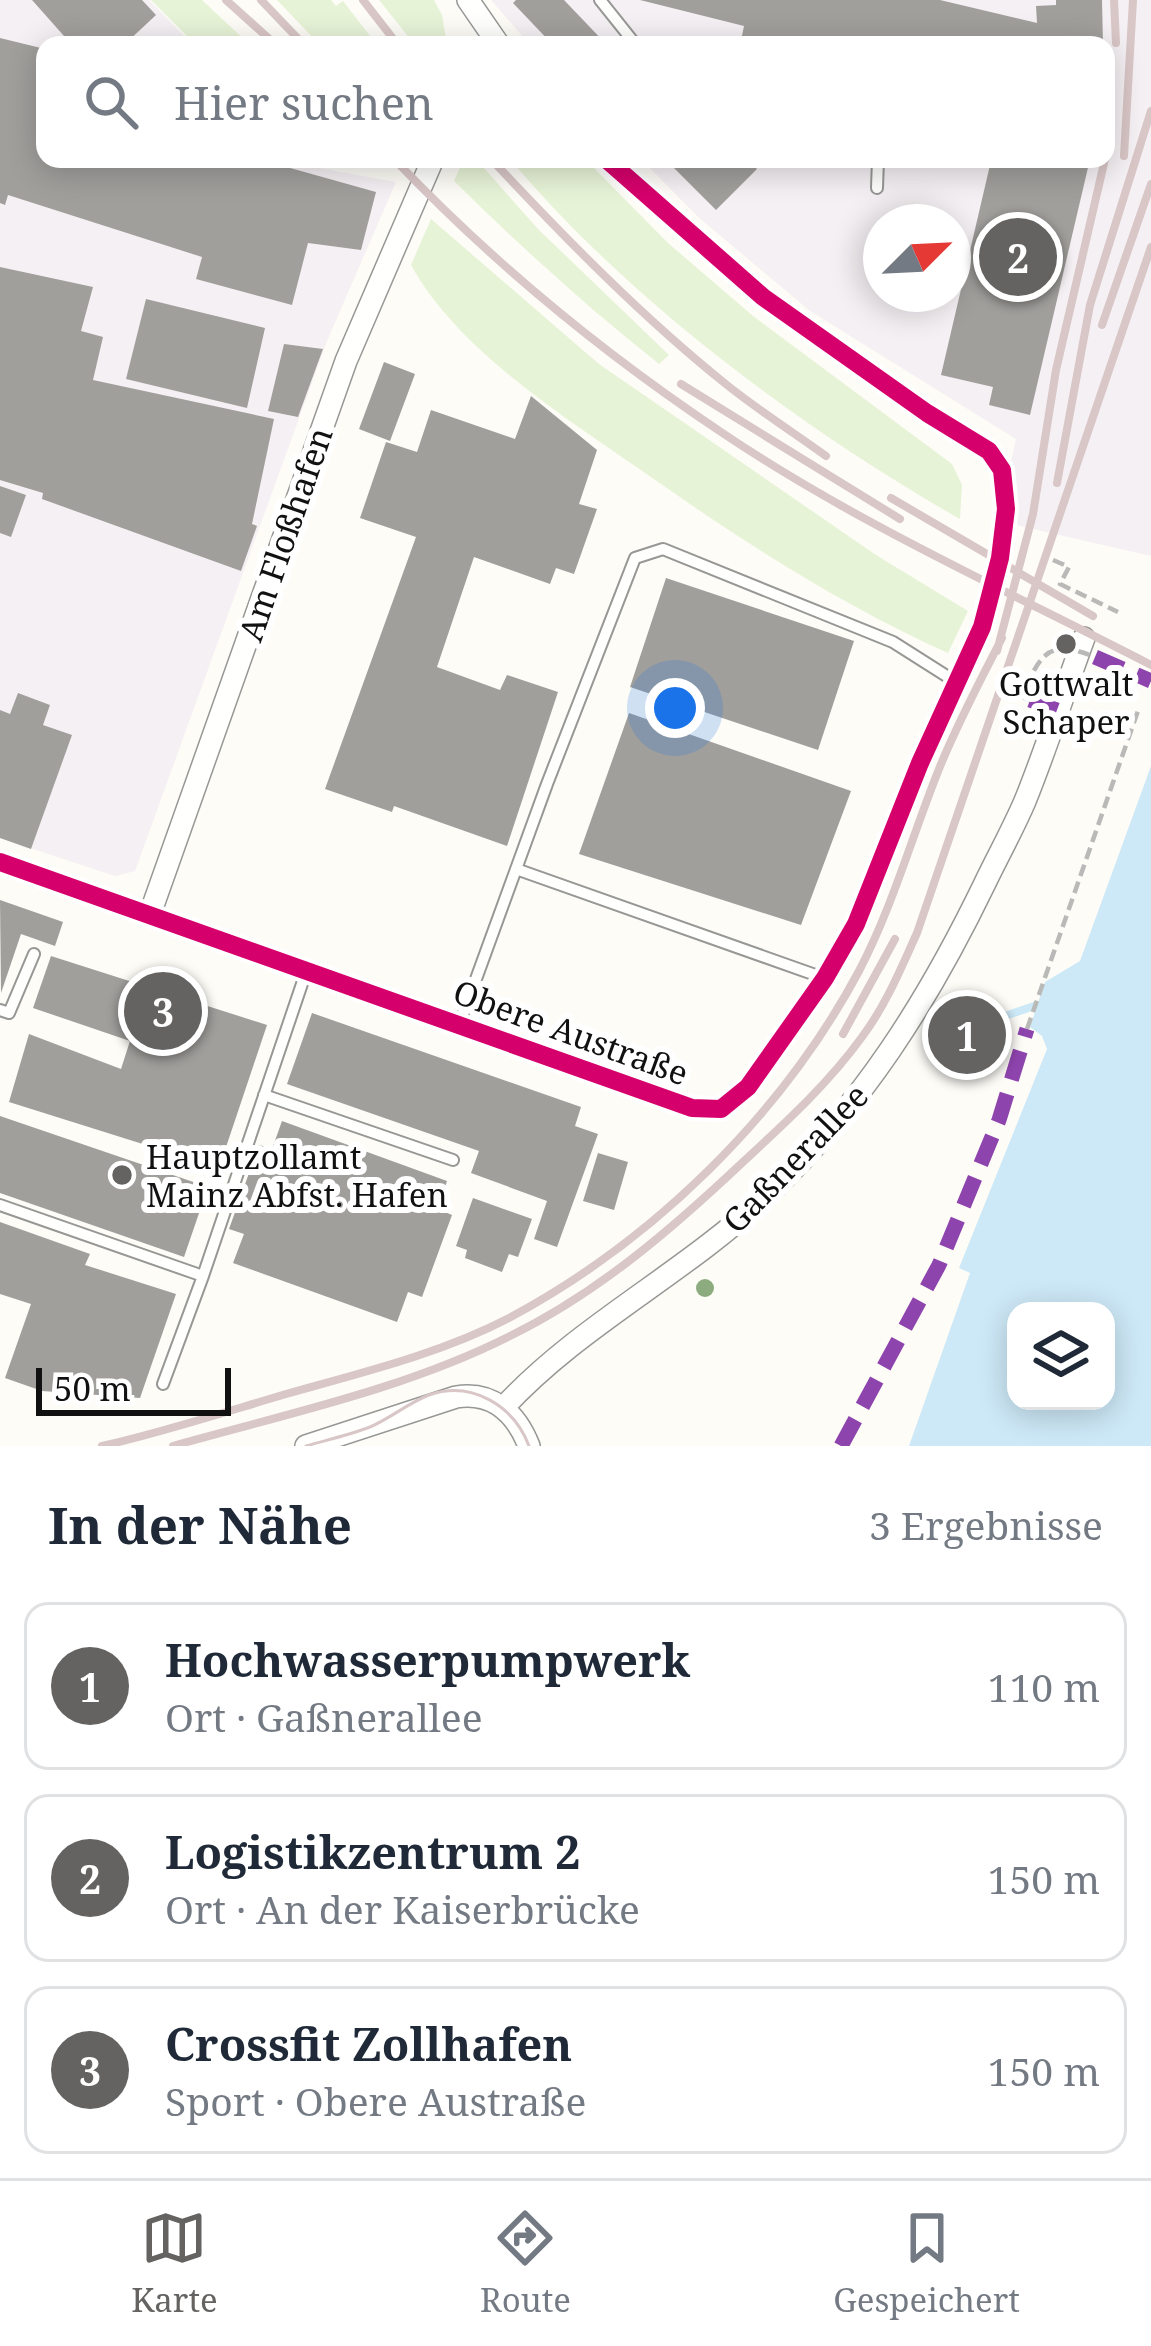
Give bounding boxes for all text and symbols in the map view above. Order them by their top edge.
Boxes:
search box [36,36,1115,168]
icon: search [78,69,144,135]
text: Hier suchen [174,72,434,133]
north arrow [863,204,971,312]
pin: 2 [979,212,1057,302]
street label: Am Floßhafen [227,421,343,647]
marker: Gottwalt Schaper [1053,631,1079,657]
place label: Gottwalt Schaper [999,661,1133,744]
your location [645,678,705,738]
pin: 3 [124,966,202,1056]
street label: Obere Austraße [447,969,695,1095]
pin: 1 [928,990,1006,1080]
street label: Gaßnerallee [712,1073,878,1243]
place label: Hauptzollamt Mainz Abfst. Hafen [146,1134,448,1217]
marker: Hauptzollamt Mainz Abfst. Hafen [109,1162,135,1188]
map controls [1007,1302,1115,1410]
button: layers [1007,1302,1115,1410]
scale bar [36,1362,231,1415]
text: 50 m [54,1366,131,1411]
text: In der Nähe [48,1489,352,1559]
text: 3 Ergebnisse [869,1498,1103,1551]
text: Hochwasserpumpwerk [165,1629,690,1690]
text: 1 [79,1660,101,1713]
text: 110 m [988,1660,1100,1713]
text: Ort · Gaßnerallee [165,1690,483,1743]
text: Logistikzentrum 2 [165,1821,580,1882]
text: 2 [79,1852,101,1905]
text: 150 m [988,1852,1100,1905]
text: Ort · An der Kaiserbrücke [165,1882,640,1935]
text: Crossfit Zollhafen [165,2013,572,2074]
text: 3 [79,2044,101,2097]
text: 150 m [988,2044,1100,2097]
text: Sport · Obere Austraße [165,2074,586,2127]
tab: Karte [131,2205,218,2322]
tab: Route [480,2205,571,2322]
tab: Gespeichert [833,2205,1020,2322]

